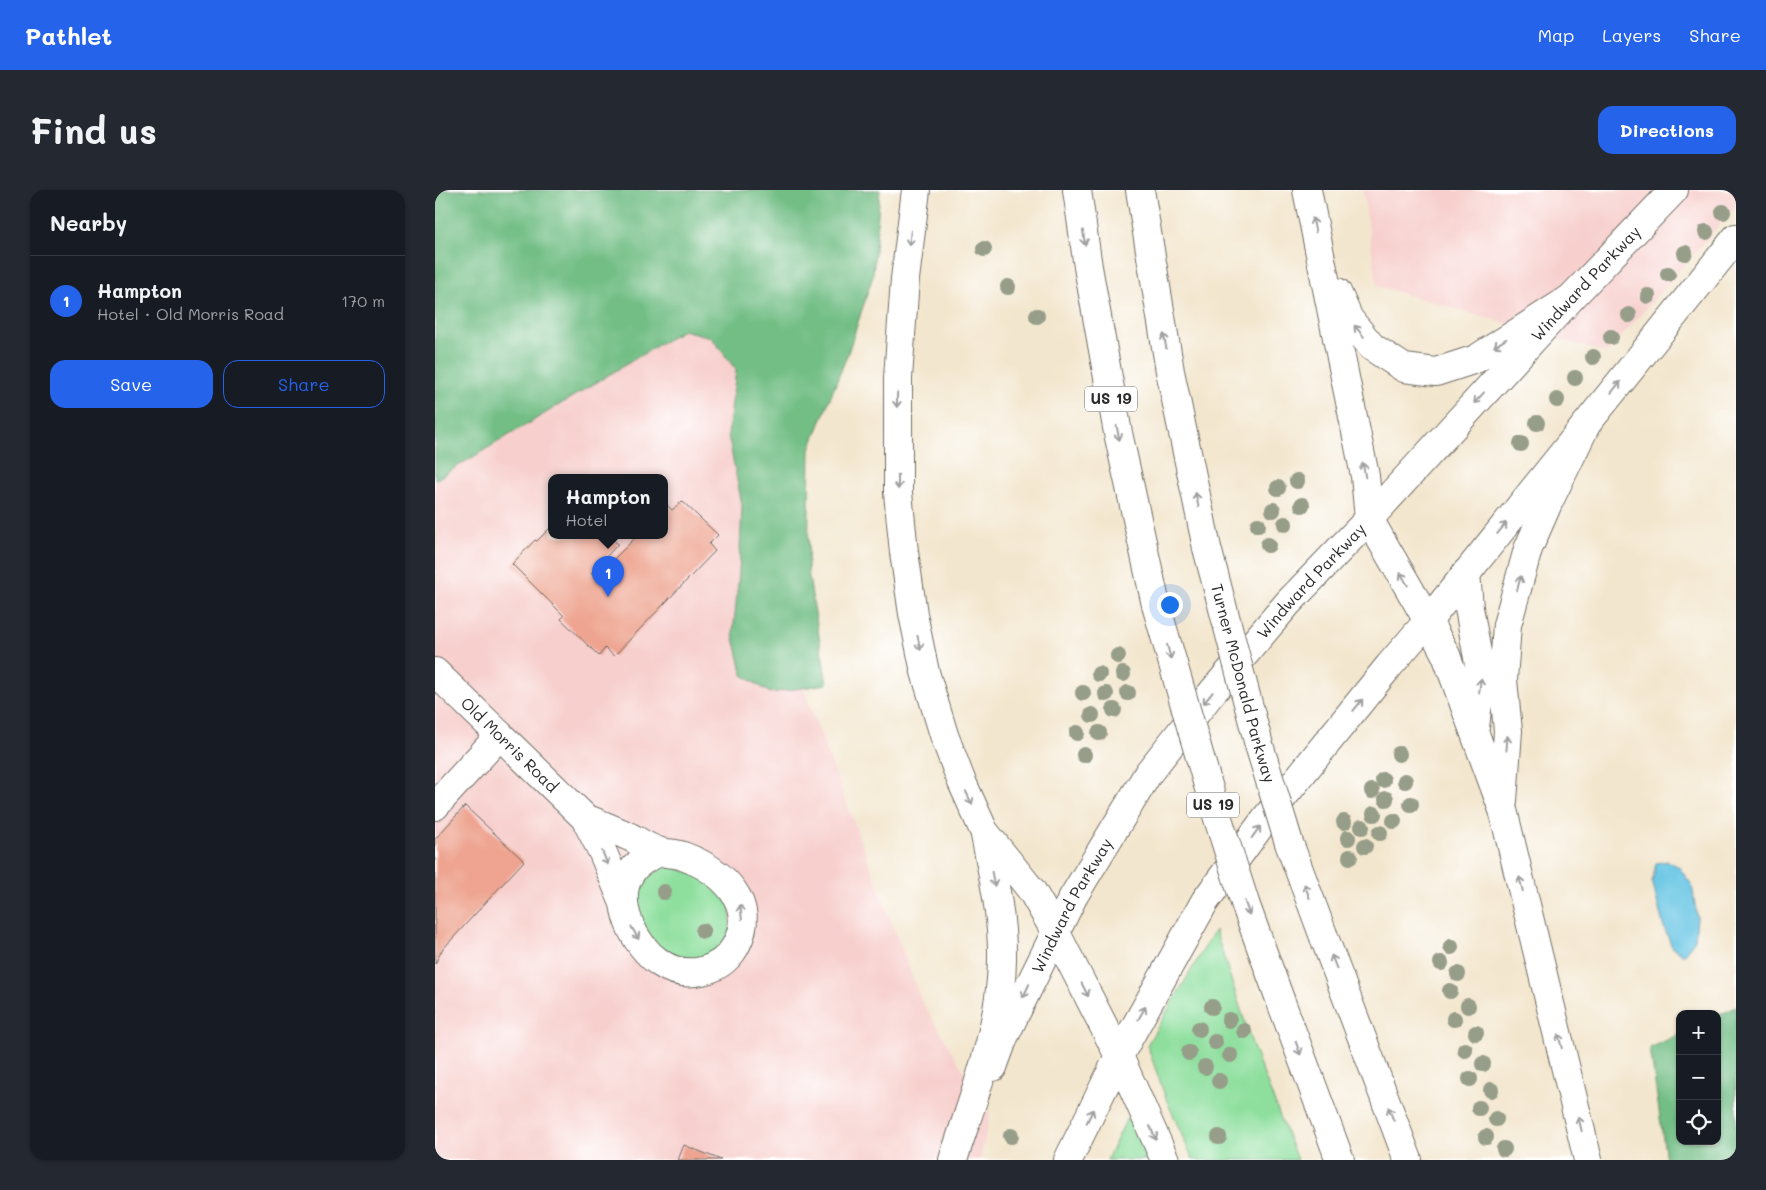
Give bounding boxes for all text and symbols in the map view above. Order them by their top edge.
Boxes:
text: Pathlet [25,20,112,51]
text: Map [1538,23,1574,47]
text: Layers [1602,23,1661,47]
text: Share [1689,23,1741,47]
button: Directions [1598,106,1736,154]
text: Find us [30,107,157,153]
text: Nearby [50,209,127,236]
one-way arrow [1309,218,1319,234]
street label: Windward Parkway [1526,221,1645,345]
one-way arrow [905,230,915,246]
one-way arrow [1079,230,1089,246]
text: Hampton [97,278,182,303]
text: 1 [62,290,70,311]
text: 170 m [341,290,385,311]
text: Hotel · Old Morris Road [97,303,284,324]
one-way arrow [1354,325,1365,338]
one-way arrow [1159,334,1169,350]
one-way arrow [1494,338,1508,348]
button: Save [50,360,213,408]
button: Share [223,360,385,408]
one-way arrow [1611,381,1622,394]
road number: US 19 [1085,386,1137,412]
one-way arrow [893,392,902,408]
one-way arrow [1473,392,1485,405]
one-way arrow [1113,424,1123,440]
one-way arrow [1358,463,1368,479]
popup [548,474,668,539]
one-way arrow [893,474,903,490]
text: Hampton [566,484,650,509]
one-way arrow [1192,493,1201,509]
text: Hotel [566,509,607,530]
street label: Windward Parkway [1251,518,1370,643]
one-way arrow [1497,522,1508,535]
pin: 1 [592,556,624,597]
one-way arrow [1399,571,1409,586]
one-way arrow [1514,575,1524,591]
street label: Turner McDonald Parkway [1207,581,1281,785]
your location [1157,592,1183,618]
one-way arrow [915,635,924,651]
one-way arrow [1165,644,1174,660]
one-way arrow [1475,678,1485,694]
one-way arrow [1203,691,1214,704]
street label: Old Morris Road [457,692,563,796]
one-way arrow [1352,699,1363,712]
one-way arrow [1502,736,1511,752]
one-way arrow [965,790,974,805]
road number: US 19 [1187,792,1239,818]
one-way arrow [1251,825,1261,839]
street label: Windward Parkway [1026,834,1117,976]
one-way arrow [601,850,611,865]
one-way arrow [989,870,999,886]
one-way arrow [1516,876,1525,892]
one-way arrow [1302,884,1311,899]
one-way arrow [1243,900,1252,915]
one-way arrow [736,904,746,920]
one-way arrow [630,926,640,941]
one-way arrow [1329,955,1338,970]
one-way arrow [1081,982,1090,997]
one-way arrow [1021,983,1030,998]
one-way arrow [1137,1006,1147,1021]
map controls [1676,1010,1721,1145]
button: + [1676,1010,1721,1055]
one-way arrow [1555,1034,1564,1050]
one-way arrow [1294,1039,1303,1055]
button: − [1676,1055,1721,1100]
button: locate [1676,1100,1721,1145]
one-way arrow [1386,1107,1395,1123]
one-way arrow [1085,1109,1095,1124]
one-way arrow [1575,1117,1584,1133]
one-way arrow [1149,1125,1158,1140]

